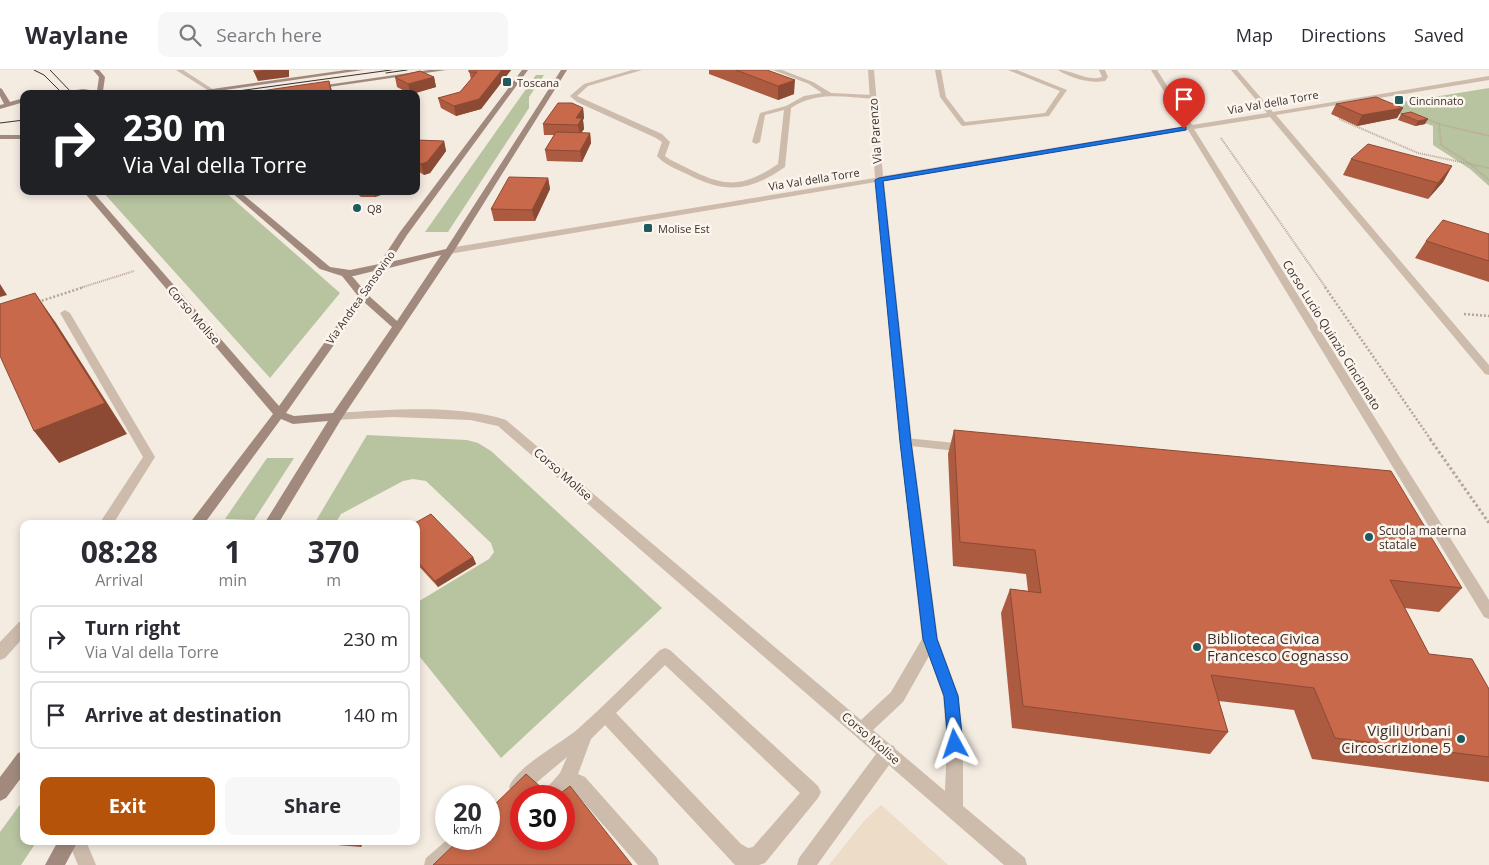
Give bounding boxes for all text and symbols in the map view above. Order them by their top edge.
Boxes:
search box [158,12,508,57]
text: Waylane [25,18,128,51]
icon: search [176,21,204,49]
text: Search here [216,22,322,48]
text: Map [1236,23,1273,47]
text: Directions [1301,23,1386,47]
text: Saved [1414,23,1464,47]
place label: Toscana [517,75,559,90]
marker: Toscana [501,76,513,88]
pin [1163,78,1205,129]
icon: arrive [1170,85,1198,113]
street label: Via Val della Torre [1226,87,1320,117]
place label: Cincinnato [1409,93,1464,108]
marker: Cincinnato [1393,94,1405,106]
street label: Via Parenzo [864,98,886,164]
text: 230 m [123,104,227,151]
icon: right [40,110,105,175]
text: Via Val della Torre [123,149,307,179]
street label: Via Val della Torre [767,164,861,194]
place label: Q8 [367,201,382,216]
marker: Q8 [351,202,363,214]
place label: Molise Est [658,221,710,236]
marker: Molise Est [642,222,654,234]
street label: Via Andrea Sansovino [322,247,398,347]
street label: Corso Lucio Quinzio Cincinnato [1279,257,1385,413]
street label: Corso Molise [164,282,224,348]
street label: Corso Molise [530,444,596,504]
place label: Scuola materna statale [1379,522,1466,553]
text: 08:28 [81,531,158,572]
text: 1 [224,531,241,572]
text: 370 [308,531,359,572]
marker: Scuola materna statale [1363,531,1375,543]
text: Arrival [95,569,143,591]
text: min [219,569,247,591]
text: m [326,569,341,591]
text: Turn right [85,615,180,641]
icon: right [42,625,70,653]
text: 230 m [343,626,398,652]
place label: Biblioteca Civica Francesco Cognasso [1207,628,1349,665]
text: Via Val della Torre [85,641,219,663]
marker: Biblioteca Civica Francesco Cognasso [1191,641,1203,653]
icon: arrive [42,701,70,729]
text: Arrive at destination [85,702,282,728]
text: 140 m [343,702,398,728]
street label: Corso Molise [838,708,904,768]
position arrow [928,717,980,769]
place label: Vigili Urbani Circoscrizione 5 [1341,720,1451,757]
marker: Vigili Urbani Circoscrizione 5 [1455,733,1467,745]
button: Exit [40,777,215,835]
button: Share [225,777,400,835]
speed limit sign: 30 [510,785,575,850]
text: 20 [453,794,482,828]
text: km/h [453,821,482,838]

